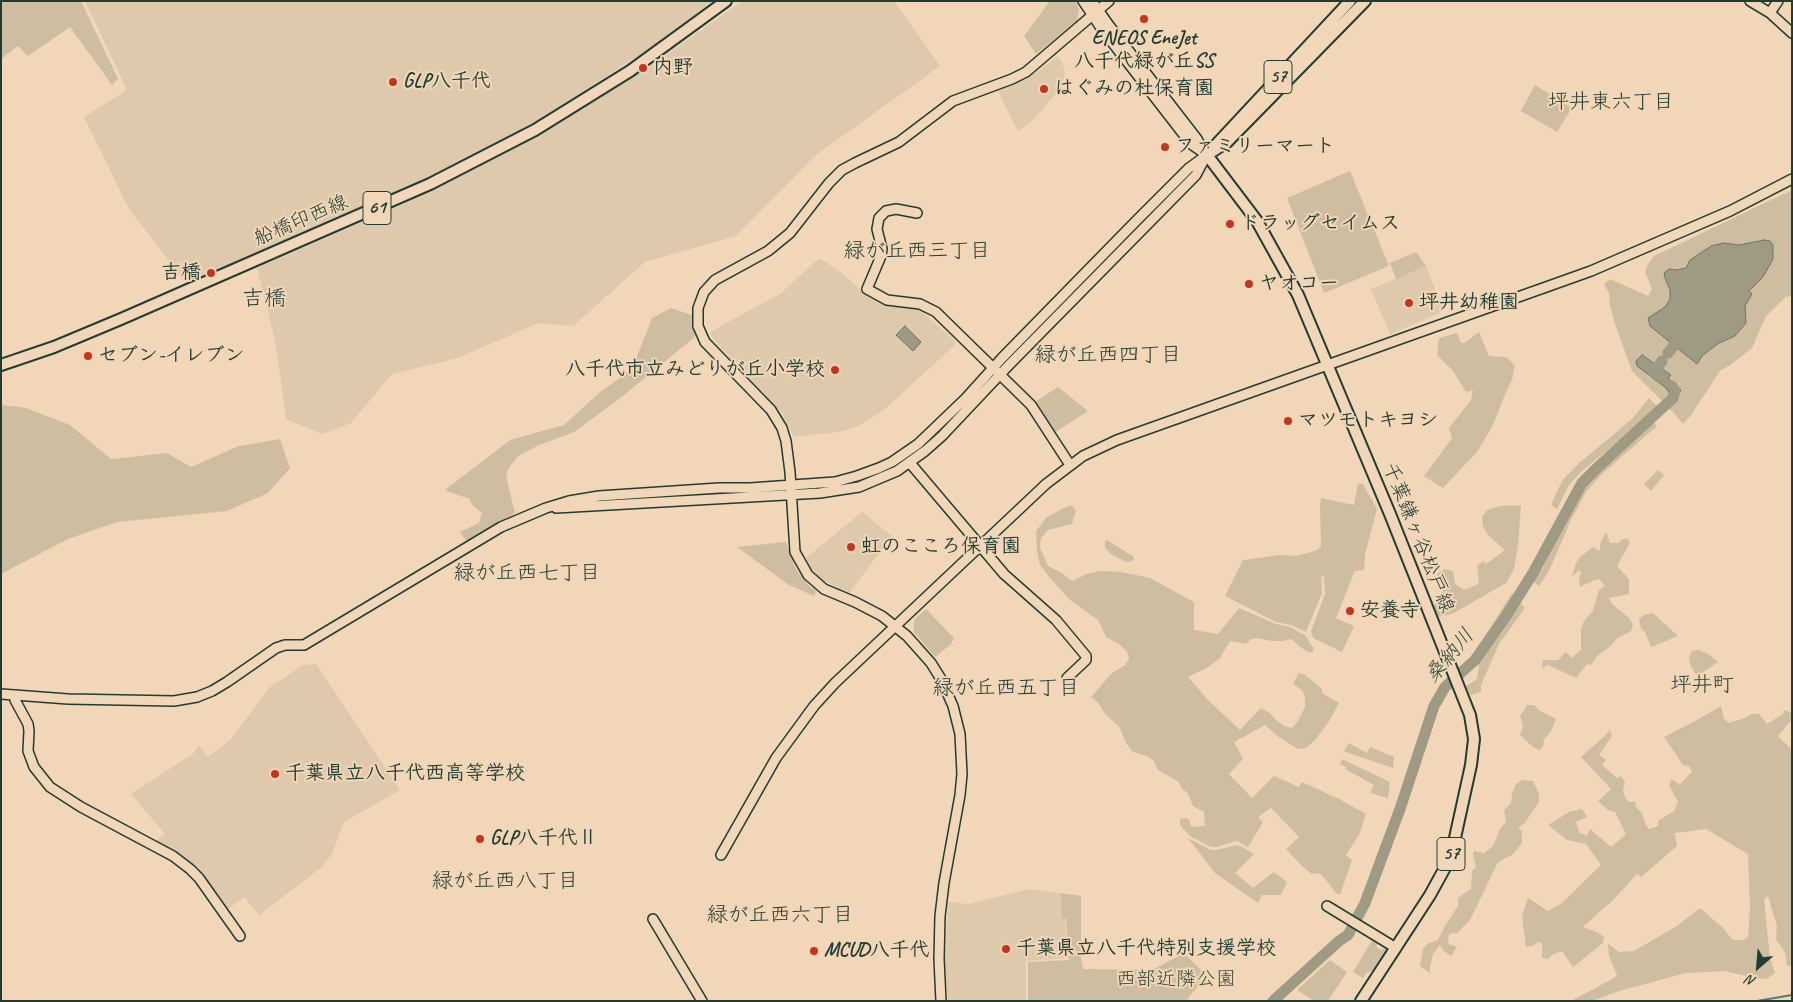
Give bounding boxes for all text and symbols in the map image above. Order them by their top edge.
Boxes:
marker: ENEOS EneJet 八千代緑が丘SS [1138,13,1150,25]
place label: ENEOS EneJet 八千代緑が丘SS [1074,27,1214,74]
place label: 内野 [653,56,693,80]
road number: 57 [1264,61,1292,94]
marker: 内野 [637,62,649,74]
place label: GLP八千代 [403,70,491,94]
marker: GLP八千代 [387,76,399,88]
place label: はぐみの杜保育園 [1054,77,1214,101]
marker: はぐみの杜保育園 [1038,83,1050,95]
district label: 坪井東六丁目 [1548,89,1674,115]
place label: ファミリーマート [1175,135,1335,159]
marker: ファミリーマート [1159,141,1171,153]
street label: 船橋印西線 [250,190,352,252]
road number: 61 [363,192,391,224]
place label: ドラッグセイムス [1240,212,1400,236]
marker: ドラッグセイムス [1224,218,1236,230]
district label: 緑が丘西三丁目 [844,238,990,264]
place label: 吉橋 [161,261,201,285]
marker: 吉橋 [205,267,217,279]
place label: ヤオコー [1259,272,1339,296]
marker: ヤオコー [1243,278,1255,290]
district label: 吉橋 [242,286,286,312]
place label: 坪井幼稚園 [1419,291,1519,315]
marker: 坪井幼稚園 [1403,297,1415,309]
district label: 緑が丘西四丁目 [1035,342,1181,368]
place label: セブン-イレブン [98,344,245,368]
marker: セブン-イレブン [82,350,94,362]
place label: 八千代市立みどりが丘小学校 [565,358,825,382]
marker: 八千代市立みどりが丘小学校 [829,364,841,376]
place label: マツモトキヨシ [1298,409,1438,433]
marker: マツモトキヨシ [1282,415,1294,427]
street label: 千葉鎌ヶ谷松戸線 [1377,459,1459,617]
place label: 虹のこころ保育園 [861,535,1021,559]
marker: 虹のこころ保育園 [845,541,857,553]
district label: 緑が丘西七丁目 [454,560,600,586]
place label: 安養寺 [1360,599,1420,623]
marker: 安養寺 [1344,605,1356,617]
water label: 桑納川 [1420,624,1480,688]
district label: 坪井町 [1671,672,1733,698]
district label: 緑が丘西五丁目 [933,675,1079,701]
place label: 千葉県立八千代西高等学校 [285,762,525,786]
marker: 千葉県立八千代西高等学校 [269,768,281,780]
place label: GLP八千代Ⅱ [490,827,598,851]
marker: GLP八千代Ⅱ [474,833,486,845]
road number: 57 [1437,838,1465,871]
district label: 緑が丘西八丁目 [432,868,578,894]
district label: 緑が丘西六丁目 [707,902,853,928]
place label: 千葉県立八千代特別支援学校 [1016,937,1276,961]
place label: MCUD八千代 [824,939,930,963]
north arrow [1733,942,1783,992]
marker: 千葉県立八千代特別支援学校 [1000,943,1012,955]
marker: MCUD八千代 [808,945,820,957]
park label: 西部近隣公園 [1116,968,1236,992]
text: N [1743,971,1759,990]

